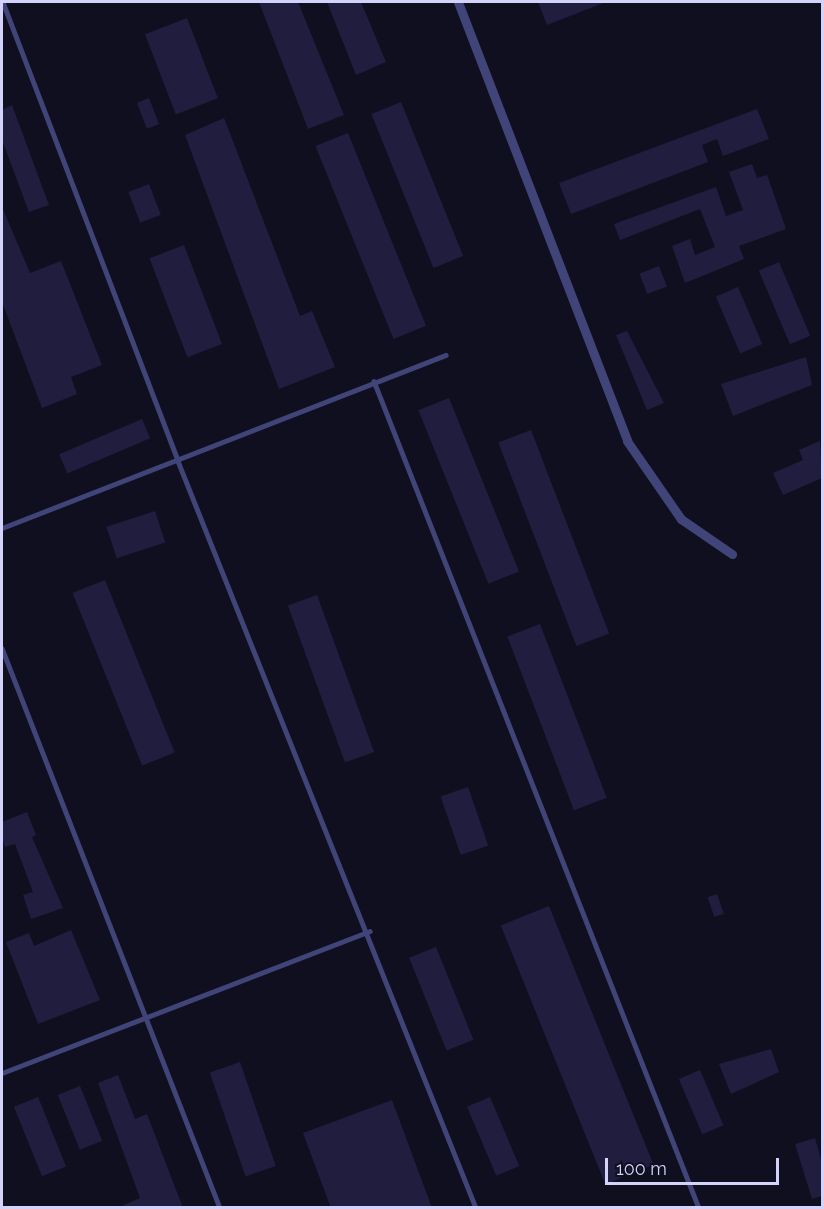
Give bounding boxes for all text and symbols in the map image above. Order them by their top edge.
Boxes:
scale bar [608,1146,782,1184]
text: 100 m [616,1158,667,1179]

